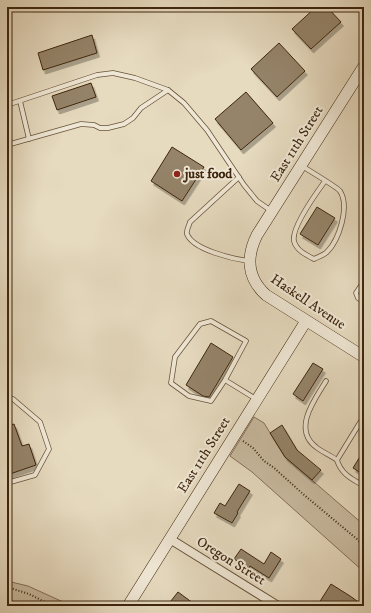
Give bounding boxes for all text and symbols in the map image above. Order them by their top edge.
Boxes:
street label: East 11th Street [267,102,328,185]
place label: just food [182,165,233,183]
marker: just food [172,169,182,179]
street label: Haskell Avenue [267,270,349,334]
street label: East 11th Street [174,413,235,496]
street label: Oregon Street [193,533,269,590]

